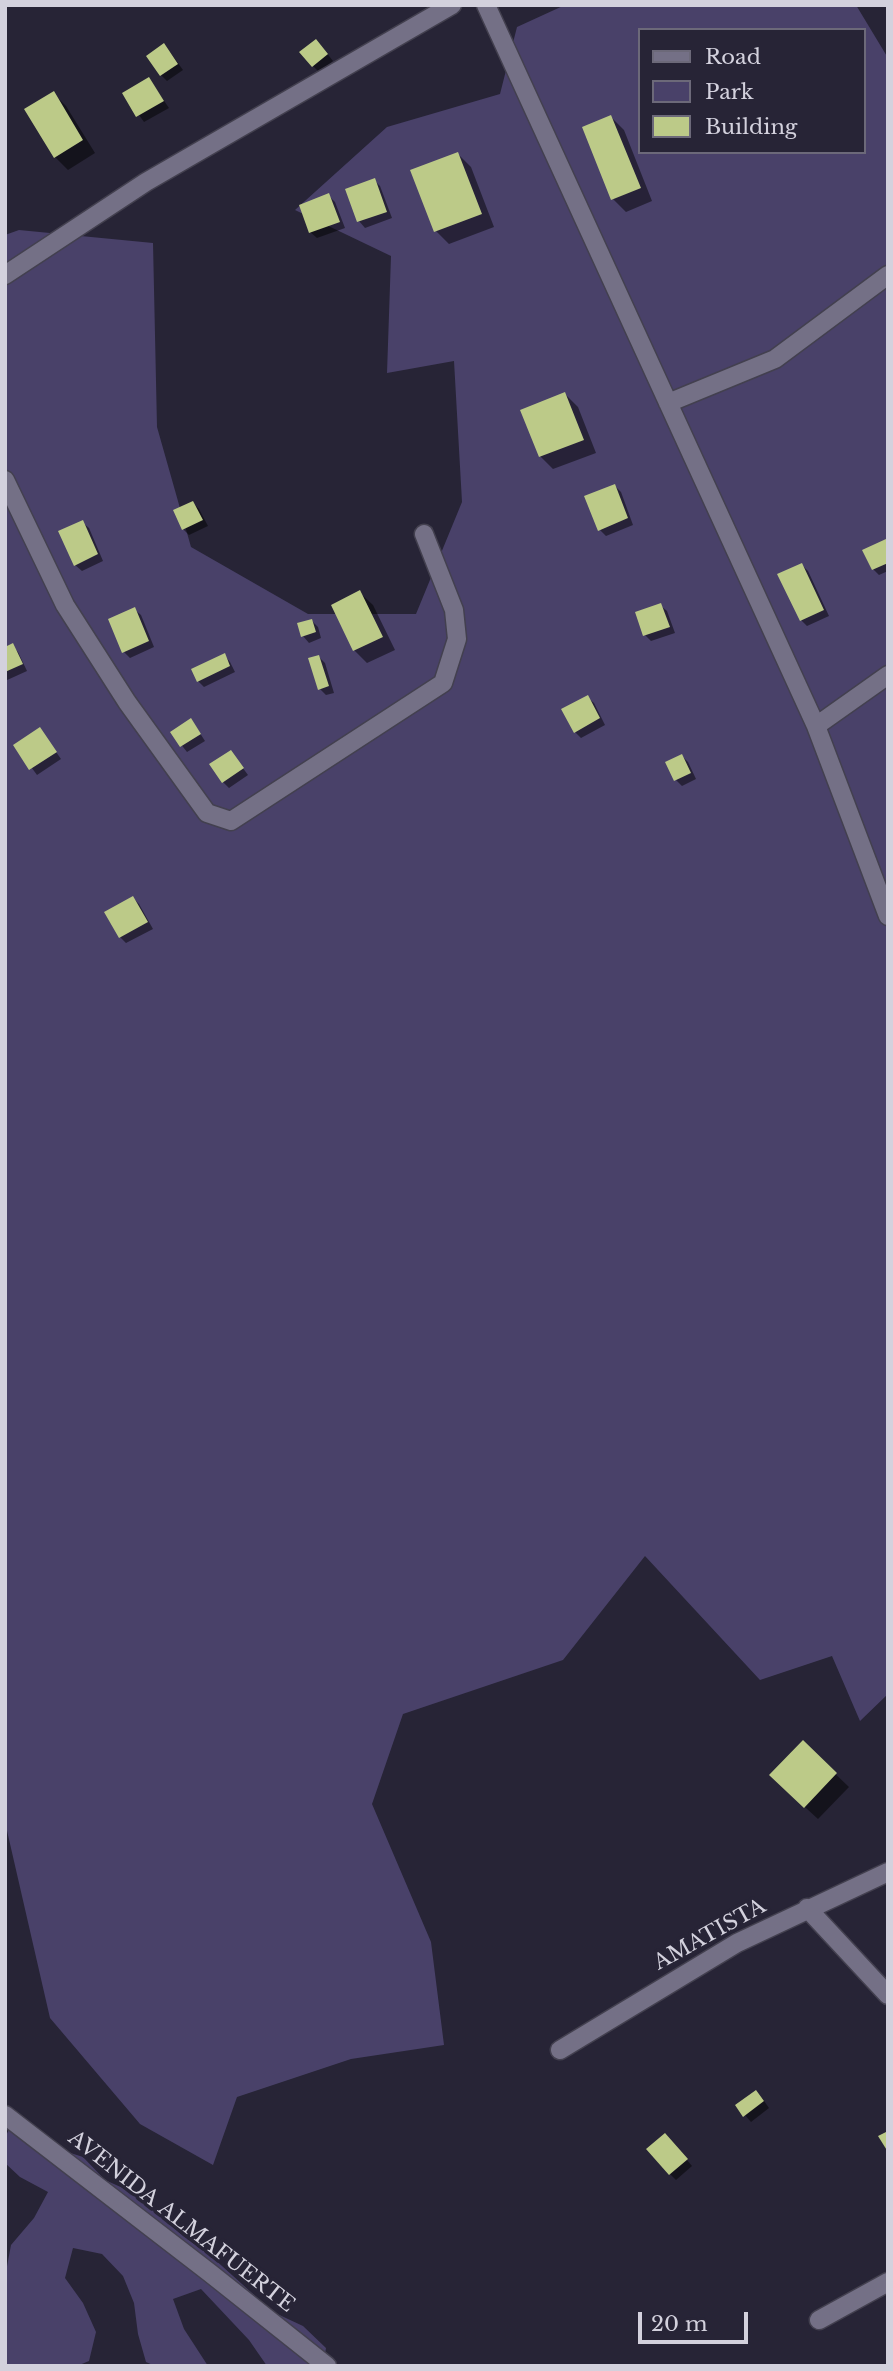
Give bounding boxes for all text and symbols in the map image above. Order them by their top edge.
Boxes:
legend [638,28,865,154]
text: Road [705,44,761,70]
text: Park [705,79,754,105]
text: Building [705,114,797,140]
street label: AMATISTA [650,1894,770,1976]
street label: AVENIDA ALMAFUERTE [63,2126,299,2318]
scale bar [641,2298,751,2342]
text: 20 m [651,2311,708,2337]

